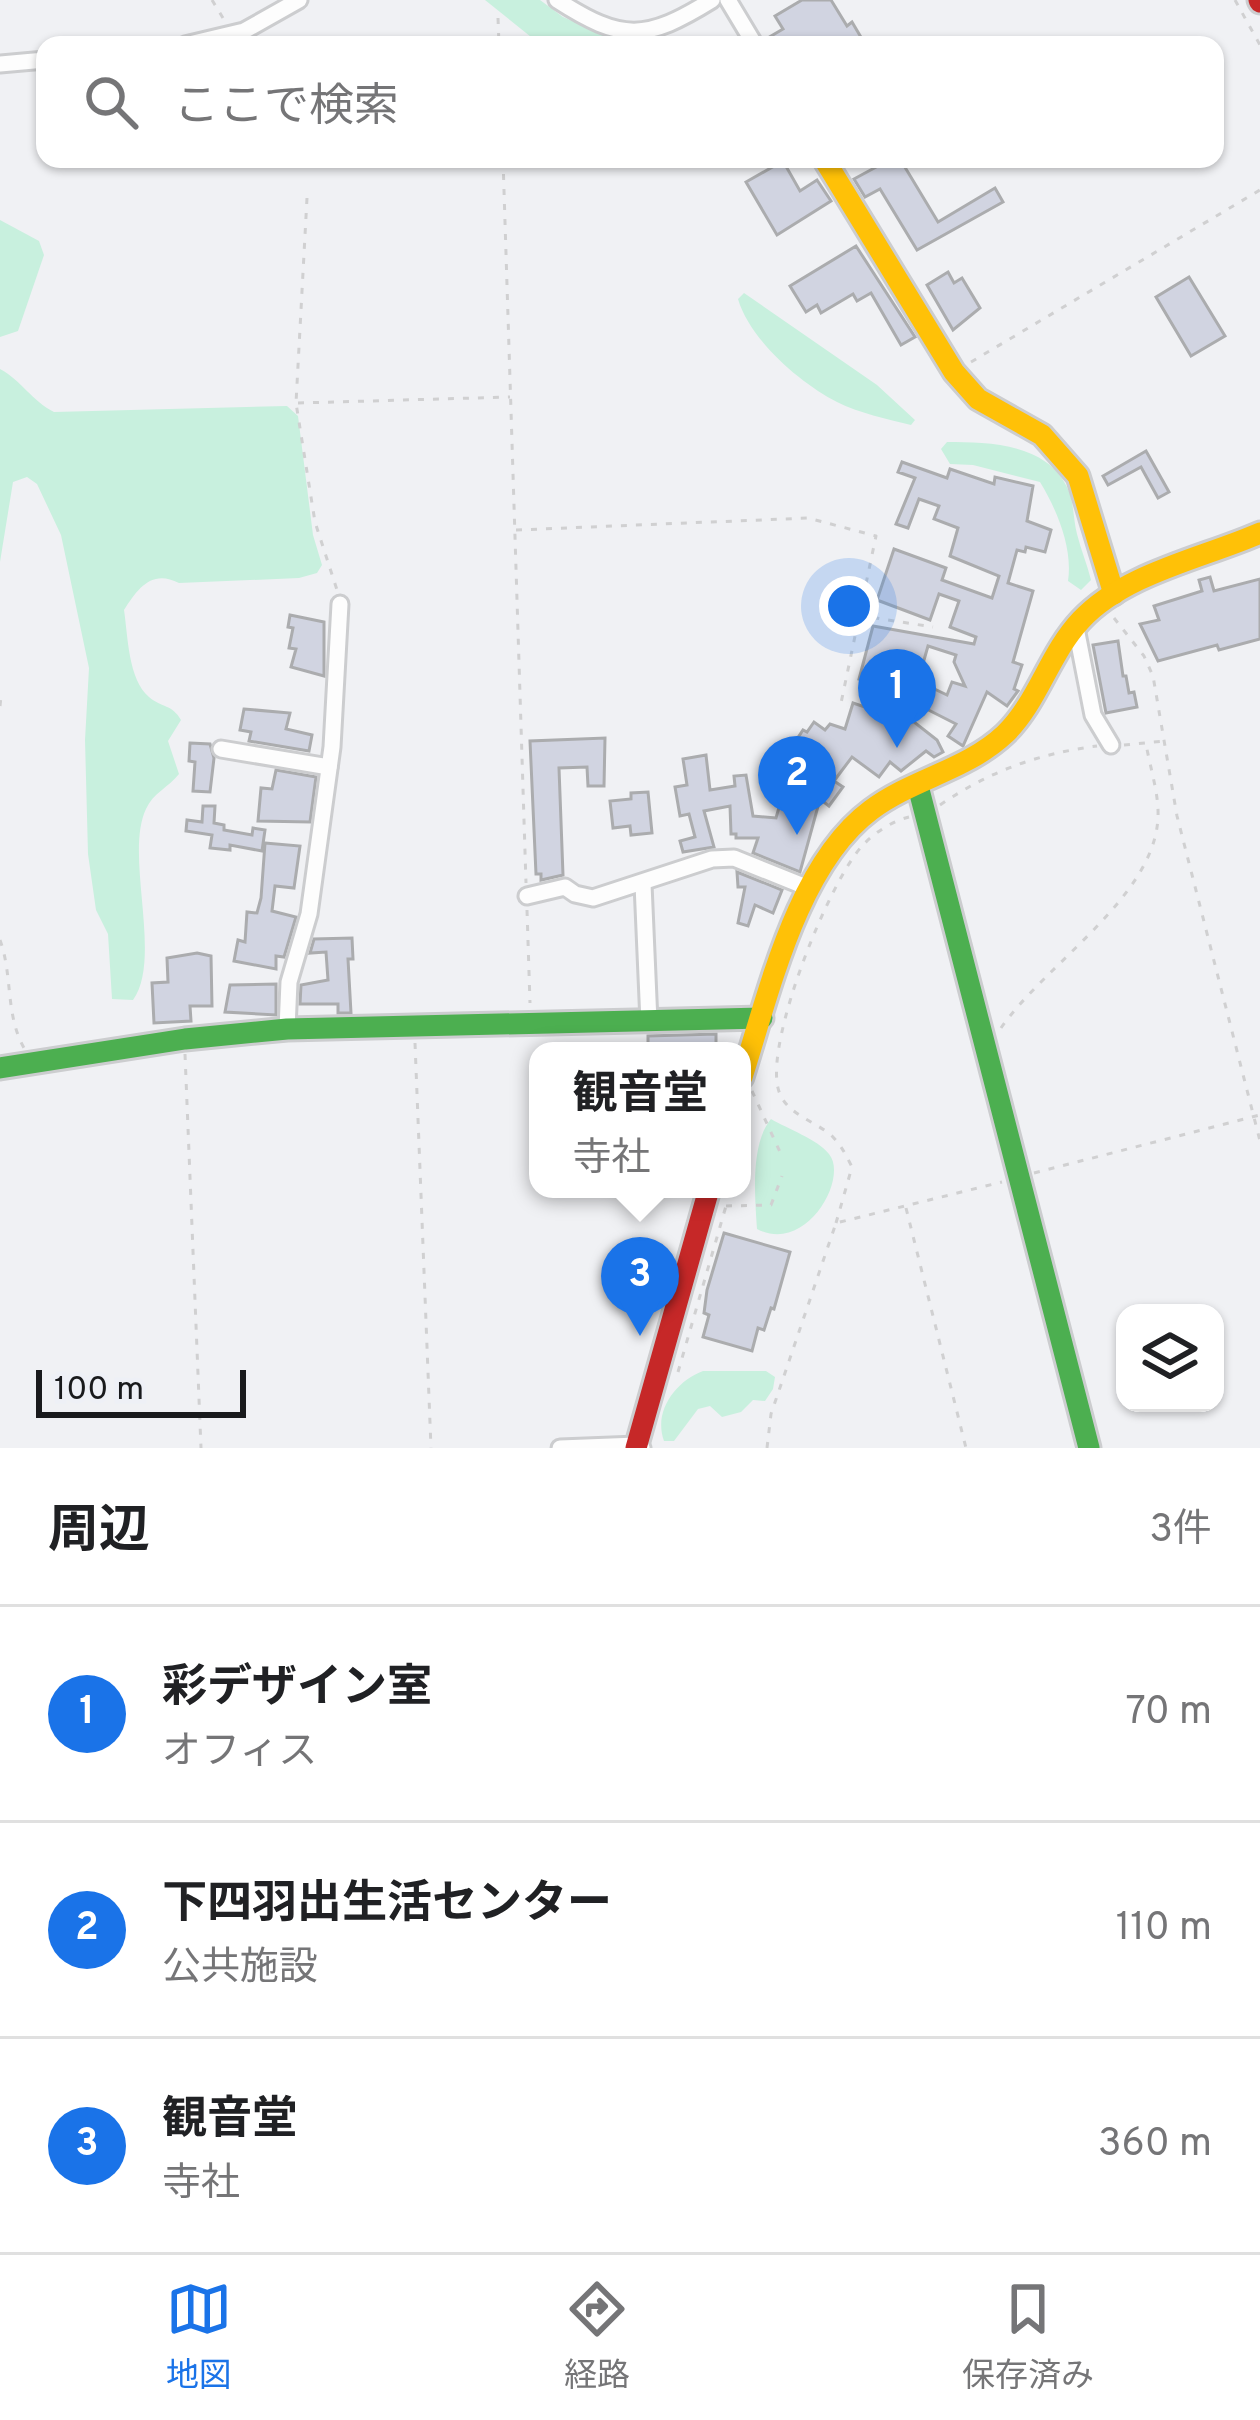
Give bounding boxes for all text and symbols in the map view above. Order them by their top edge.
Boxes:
search box [36,36,1224,168]
icon: search [78,69,144,135]
text: ここで検索 [174,80,399,137]
your location [819,576,879,636]
pin: 1 [858,649,936,748]
pin: 2 [758,736,836,835]
popup [529,1042,751,1198]
text: 観音堂 [572,1068,708,1125]
text: 寺社 [572,1136,651,1185]
pin: 3 [601,1237,679,1336]
map controls [1116,1304,1224,1412]
button: layers [1116,1304,1224,1412]
scale bar [36,1364,246,1417]
text: 100 m [54,1370,144,1412]
text: 周辺 [48,1501,150,1566]
text: 3件 [1150,1507,1212,1556]
text: 彩デザイン室 [162,1661,432,1718]
text: 1 [79,1689,95,1738]
text: 70 m [1126,1689,1212,1738]
text: オフィス [162,1729,317,1778]
text: 下四羽出生活センター [162,1877,612,1934]
text: 2 [75,1905,99,1954]
text: 110 m [1116,1905,1212,1954]
text: 公共施設 [162,1945,318,1994]
text: 観音堂 [162,2093,297,2150]
text: 3 [75,2121,99,2170]
text: 360 m [1098,2121,1212,2170]
text: 寺社 [162,2161,240,2210]
tab: 地図 [166,2276,232,2399]
tab: 経路 [564,2276,630,2399]
tab: 保存済み [962,2276,1094,2399]

